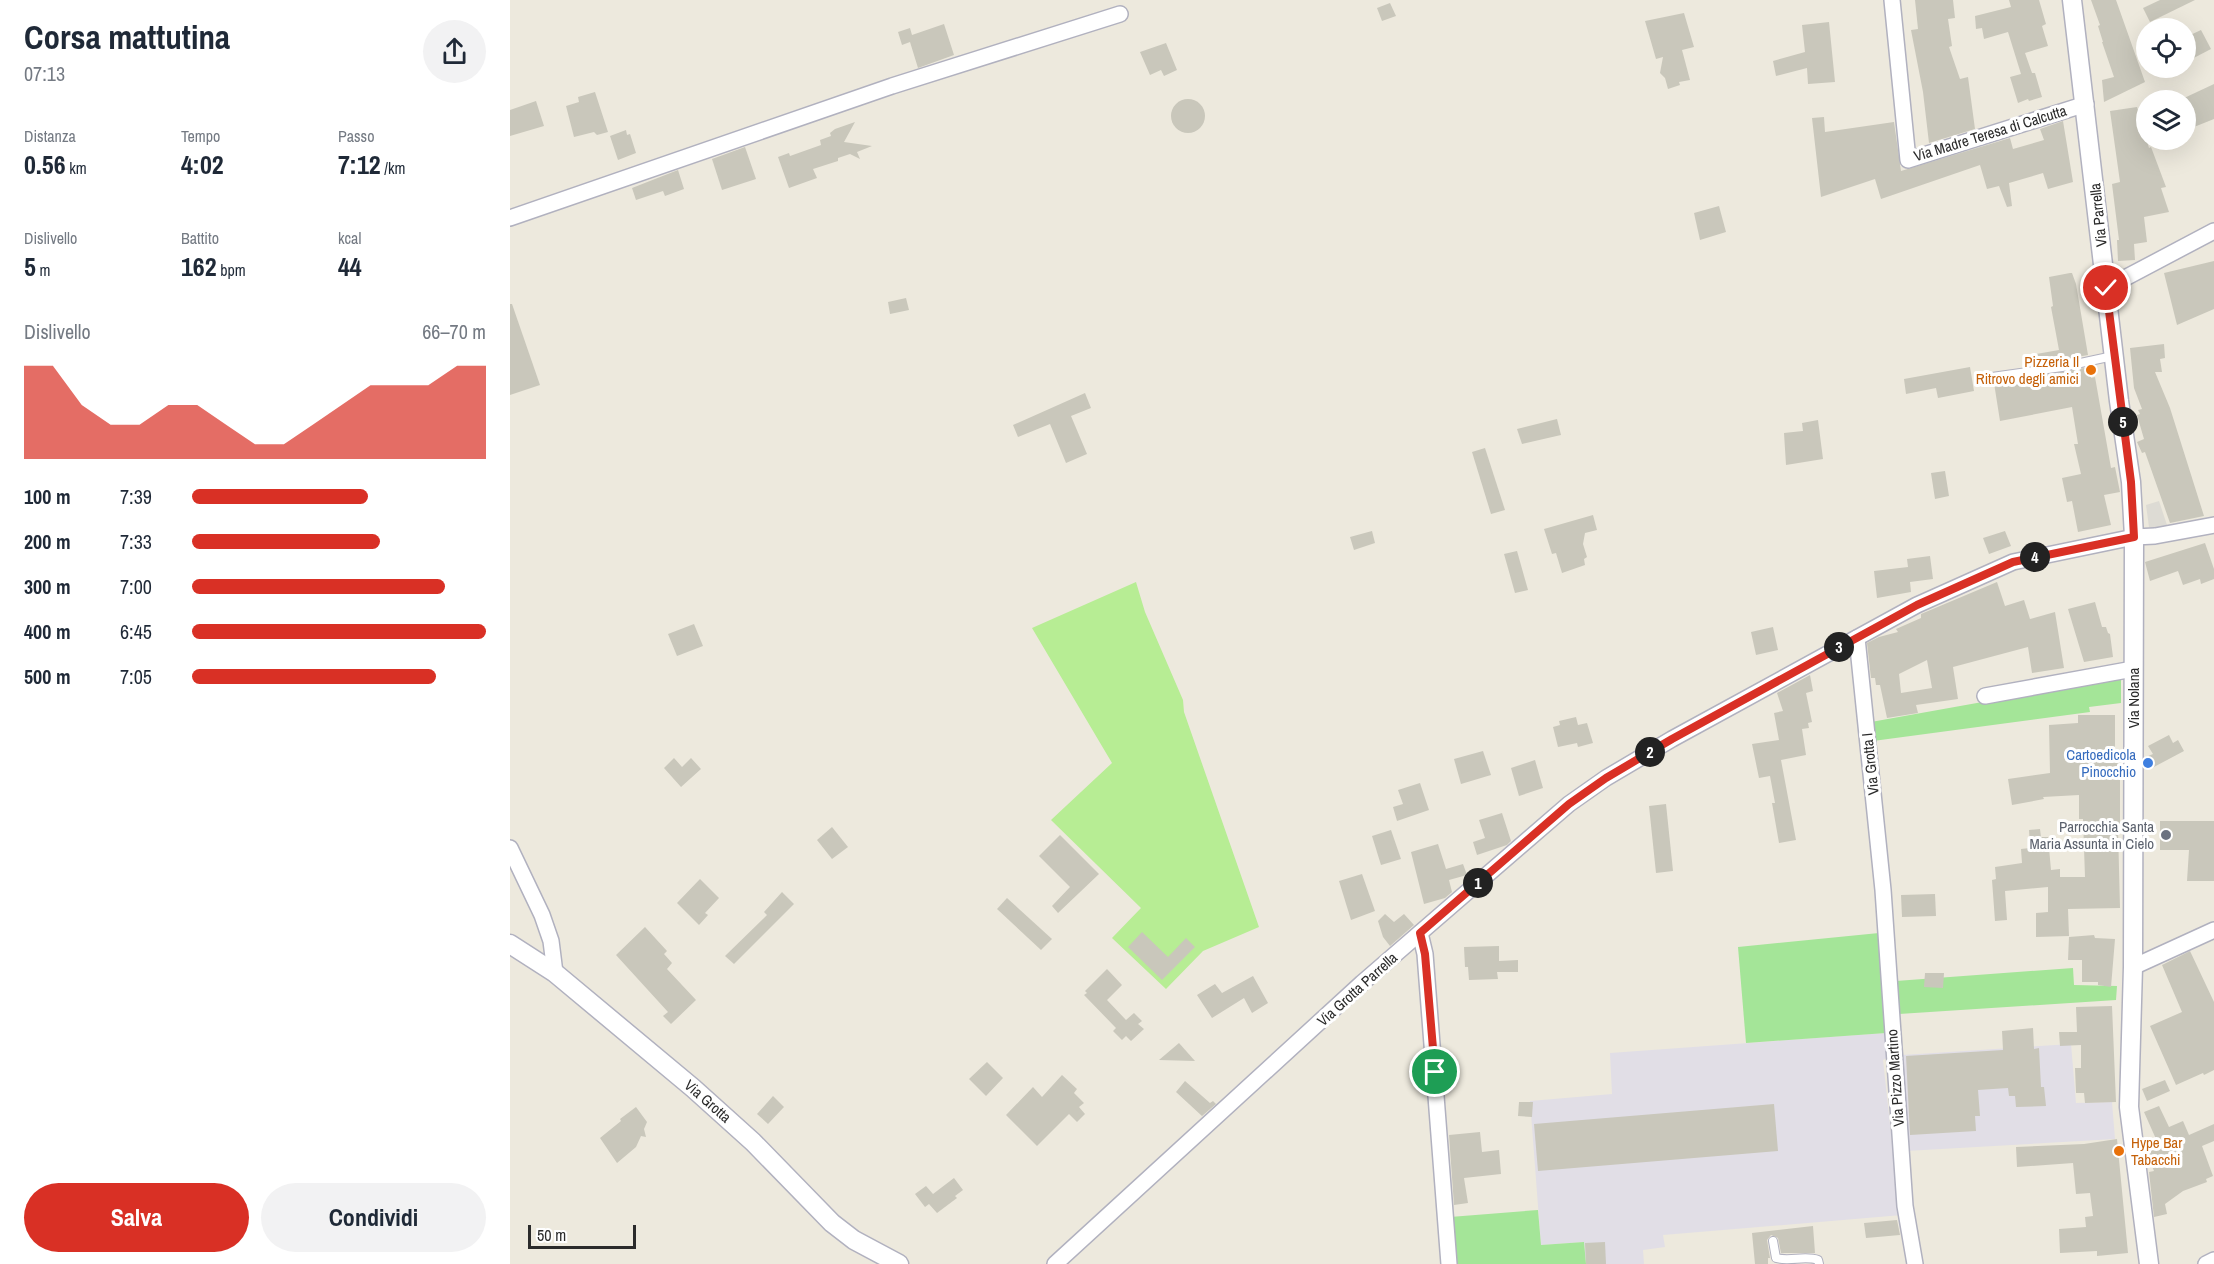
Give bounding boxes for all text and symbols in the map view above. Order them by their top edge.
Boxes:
text: Corsa mattutina [24,15,230,59]
map controls [2136,18,2196,150]
button: locate [2136,18,2196,78]
button: share [423,20,486,83]
text: 07:13 [24,60,65,87]
button: layers [2136,90,2196,150]
street label: Via Madre Teresa di Calcutta [1911,100,2069,166]
text: Distanza [24,125,76,147]
text: Tempo [181,125,220,147]
text: Passo [338,125,374,147]
text: 0.56 [24,147,66,182]
text: 4:02 [181,147,224,182]
text: 7:12 [338,147,381,182]
text: km [66,157,87,179]
text: /km [381,157,405,179]
street label: Via Parrella [2084,182,2112,248]
text: Dislivello [24,227,77,249]
text: Battito [181,227,219,249]
text: kcal [338,227,361,249]
text: 5 [24,249,36,284]
text: 162 [181,249,217,284]
text: 44 [338,249,362,284]
text: m [36,259,50,281]
text: bpm [217,259,246,281]
pin [2080,262,2131,313]
icon: check [2089,271,2122,304]
text: Dislivello [24,318,91,345]
text: 66–70 m [422,318,486,345]
place label: Pizzeria Il Ritrovo degli amici [1976,351,2079,389]
marker: Pizzeria Il Ritrovo degli amici [2084,363,2098,377]
pin: 5 [2108,407,2138,437]
text: 5 [2119,411,2127,433]
text: 100 m [24,483,71,510]
text: 7:39 [120,483,152,510]
text: 200 m [24,528,71,555]
text: 7:33 [120,528,152,555]
pin: 4 [2020,542,2050,572]
text: 4 [2031,546,2039,568]
text: 300 m [24,573,71,600]
text: 7:00 [120,573,152,600]
text: 400 m [24,618,71,645]
text: 6:45 [120,618,152,645]
pin: 3 [1824,632,1854,662]
text: 3 [1835,636,1843,658]
text: 500 m [24,663,71,690]
text: 7:05 [120,663,152,690]
street label: Via Nolana [2123,668,2144,728]
street label: Via Grotta I [1856,732,1884,796]
pin: 2 [1635,737,1665,767]
text: 2 [1646,741,1654,763]
place label: Cartoedicola Pinocchio [2066,744,2136,782]
marker: Cartoedicola Pinocchio [2141,756,2155,770]
place label: Parrocchia Santa Maria Assunta in Cielo [2030,816,2154,854]
marker: Parrocchia Santa Maria Assunta in Cielo [2159,828,2173,842]
pin: 1 [1463,868,1493,898]
text: 1 [1474,872,1482,894]
street label: Via Grotta Parrella [1312,947,1402,1031]
street label: Via Pizzo Martino [1881,1028,1909,1127]
pin [1409,1046,1460,1097]
icon: arrive [1418,1055,1451,1088]
street label: Via Grotta [680,1075,736,1127]
place label: Hype Bar Tabacchi [2131,1132,2182,1170]
marker: Hype Bar Tabacchi [2112,1144,2126,1158]
button: Salva [24,1183,249,1252]
button: Condividi [261,1183,486,1252]
scale bar [528,1222,636,1250]
text: 50 m [537,1224,566,1246]

